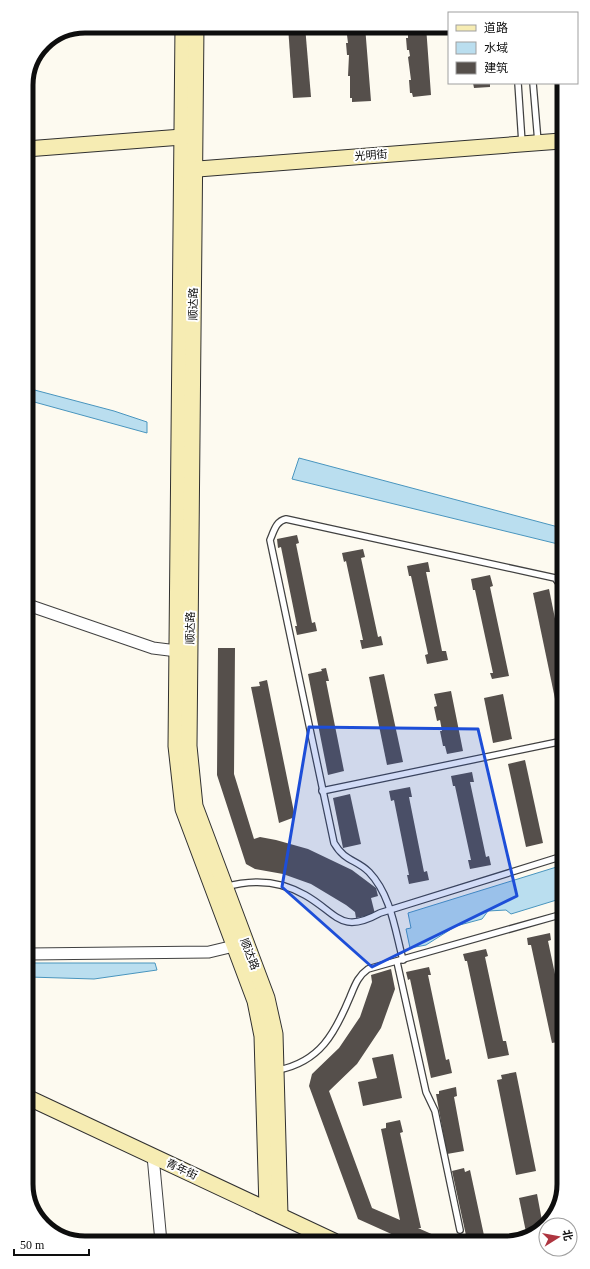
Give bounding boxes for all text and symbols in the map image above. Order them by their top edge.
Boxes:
legend [448,12,578,84]
text: 道路 [484,21,508,35]
text: 水域 [484,41,508,55]
text: 建筑 [484,61,508,75]
street label: 光明街 [354,148,388,162]
street label: 顺达路 [187,287,199,321]
street label: 顺达路 [184,611,196,645]
street label: 顺达路 [238,936,262,972]
street label: 青年街 [165,1157,199,1181]
north arrow [538,1217,578,1257]
text: 北 [561,1229,575,1242]
scale bar [14,1231,89,1257]
text: 50 m [20,1238,45,1252]

